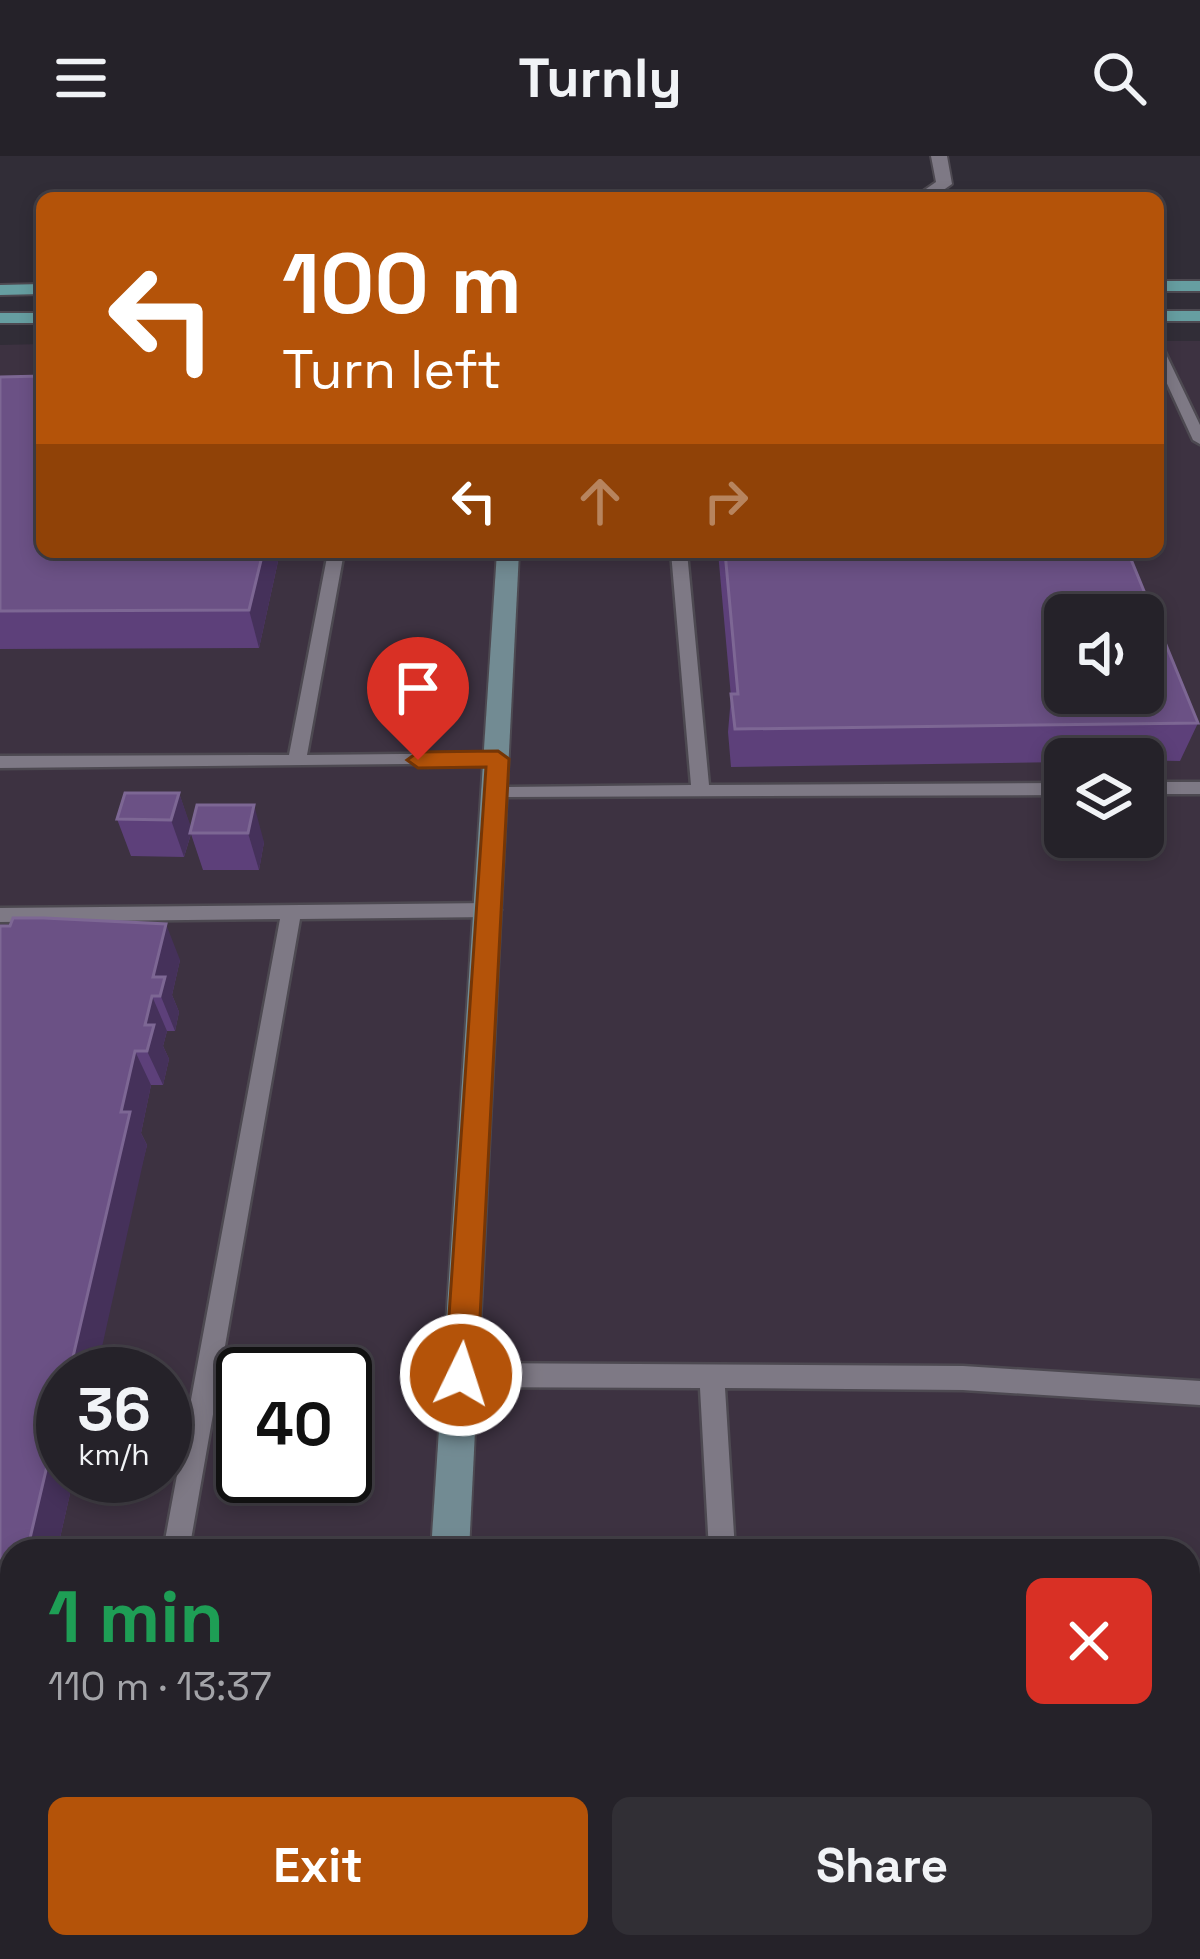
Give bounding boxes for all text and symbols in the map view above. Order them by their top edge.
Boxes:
text: Turnly [518,44,682,113]
icon: menu [48,45,114,111]
icon: search [1086,45,1152,111]
text: 100 m [282,230,522,338]
icon: left [84,240,240,396]
text: Turn left [282,335,502,404]
icon: left [441,468,507,534]
icon: ahead [567,468,633,534]
icon: right [693,468,759,534]
map controls [1044,594,1164,858]
button: sound [1044,594,1164,714]
pin [367,637,469,760]
icon: arrive [385,655,451,721]
button: layers [1044,738,1164,858]
position arrow [398,1312,524,1438]
speed limit sign: 40 [216,1347,372,1503]
text: 36 [77,1371,151,1448]
text: km/h [78,1435,150,1474]
text: 1 min [48,1571,224,1663]
button: close [1026,1578,1152,1704]
text: 110 m · 13:37 [48,1662,272,1711]
button: Exit [48,1797,588,1935]
button: Share [612,1797,1152,1935]

